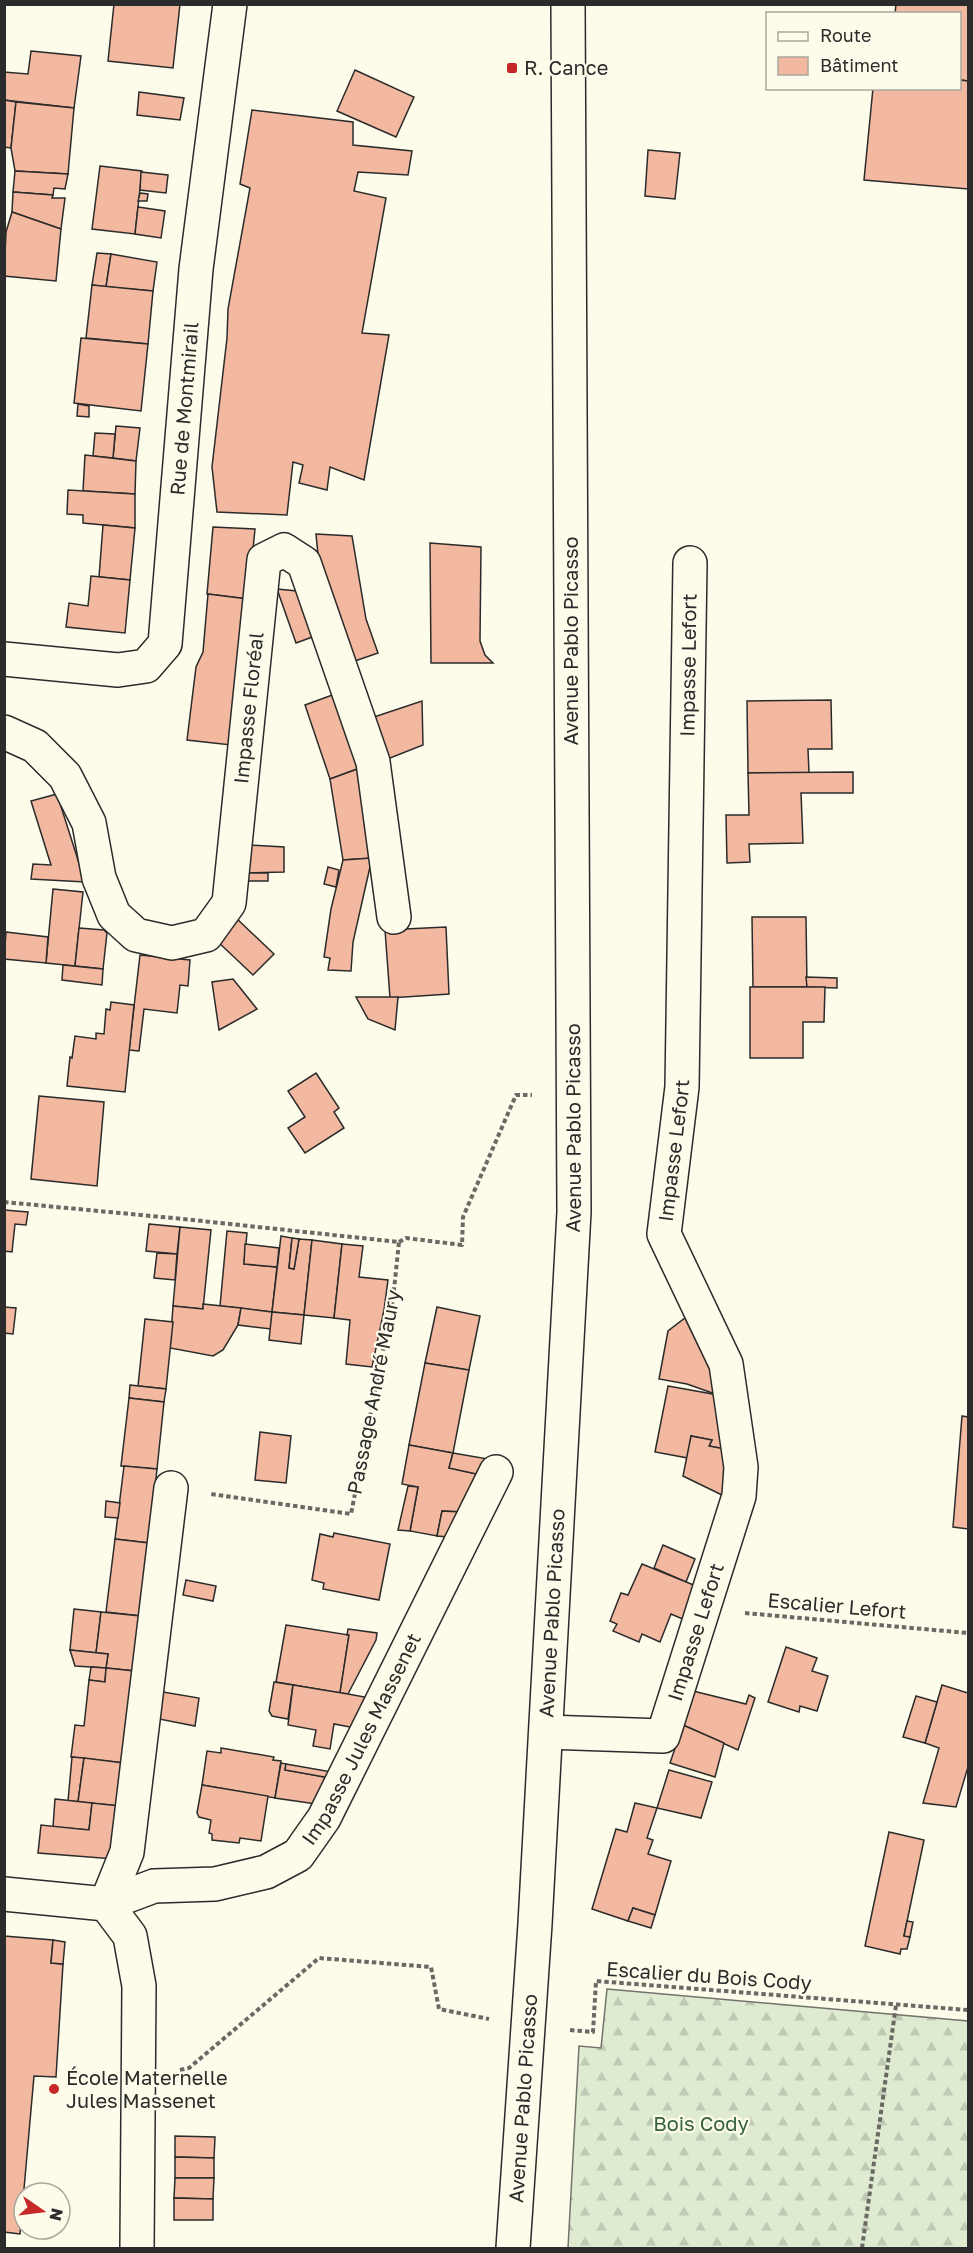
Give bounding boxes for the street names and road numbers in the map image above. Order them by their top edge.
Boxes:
street label: Rue de Montmirail [164,321,203,496]
street label: Avenue Pablo Picasso [558,536,582,746]
street label: Impasse Lefort [674,593,701,737]
street label: Impasse Floréal [228,631,268,785]
street label: Avenue Pablo Picasso [560,1023,585,1233]
street label: Impasse Lefort [653,1079,693,1223]
street label: Passage André Maury [341,1287,405,1496]
street label: Avenue Pablo Picasso [533,1508,569,1718]
street label: Impasse Lefort [662,1560,728,1704]
street label: Escalier Lefort [767,1587,907,1623]
street label: Impasse Jules Massenet [296,1629,425,1849]
street label: Escalier du Bois Cody [605,1956,813,1994]
street label: Avenue Pablo Picasso [503,1993,541,2204]

